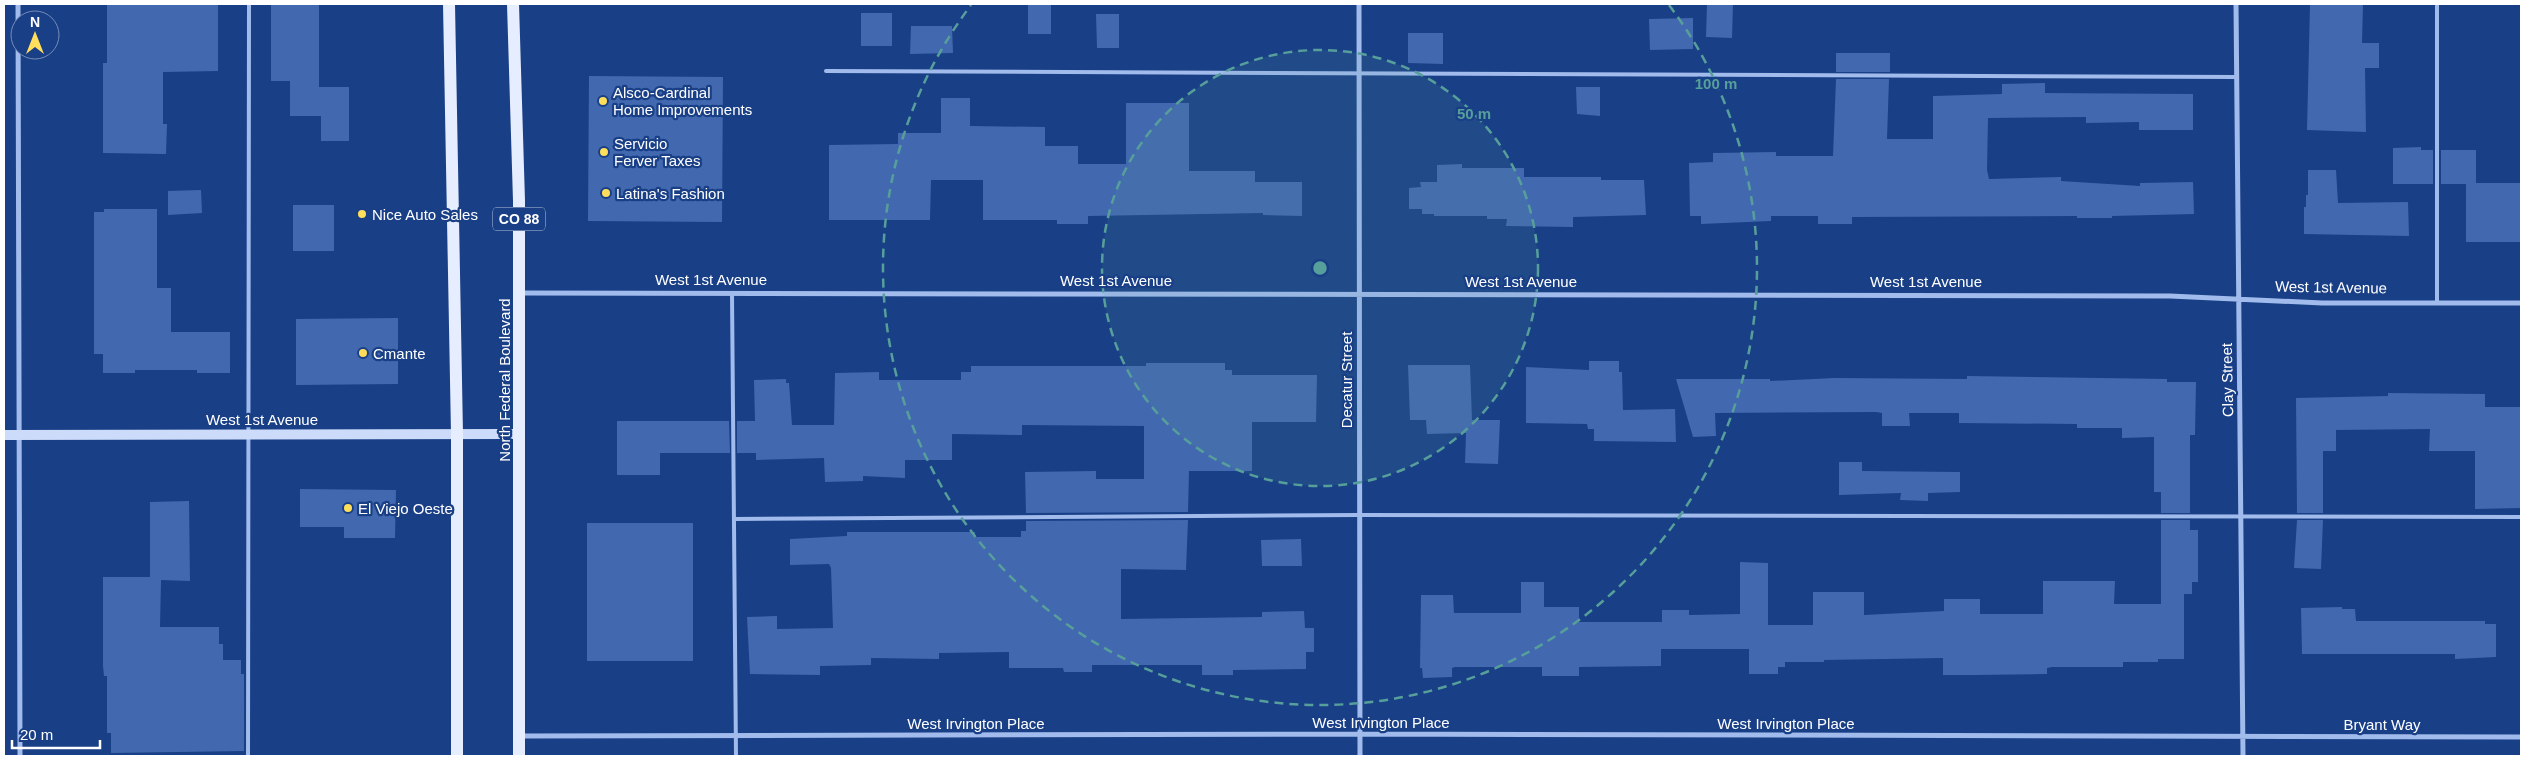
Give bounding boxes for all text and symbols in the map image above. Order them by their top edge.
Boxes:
north arrow [10,10,60,60]
text: N [30,14,40,30]
text: 100 m [1695,75,1737,92]
place label: Alsco-Cardinal Home Improvements [613,84,752,118]
marker: Alsco-Cardinal Home Improvements [597,95,609,107]
text: 50 m [1457,105,1491,122]
place label: Servicio Ferver Taxes [614,135,700,169]
marker: Servicio Ferver Taxes [598,146,610,158]
place label: Latina's Fashion [616,185,725,202]
marker: Latina's Fashion [600,187,612,199]
place label: Nice Auto Sales [372,206,478,223]
marker: Nice Auto Sales [356,208,368,220]
road number: CO 88 [493,208,545,230]
centre of rings [1311,259,1329,277]
street label: West 1st Avenue [655,271,767,288]
street label: West 1st Avenue [1060,272,1172,289]
street label: West 1st Avenue [1465,273,1577,290]
street label: West 1st Avenue [1870,273,1982,290]
street label: West 1st Avenue [2275,278,2387,296]
street label: North Federal Boulevard [496,298,513,462]
street label: Decatur Street [1338,331,1355,428]
street label: Clay Street [2218,342,2236,417]
place label: Cmante [373,345,426,362]
marker: Cmante [357,347,369,359]
street label: West 1st Avenue [206,411,318,428]
place label: El Viejo Oeste [358,500,453,517]
marker: El Viejo Oeste [342,502,354,514]
street label: West Irvington Place [1312,714,1450,731]
street label: West Irvington Place [907,715,1045,732]
street label: West Irvington Place [1717,715,1855,732]
street label: Bryant Way [2344,716,2421,733]
scale bar [12,718,100,750]
text: 20 m [20,726,53,743]

